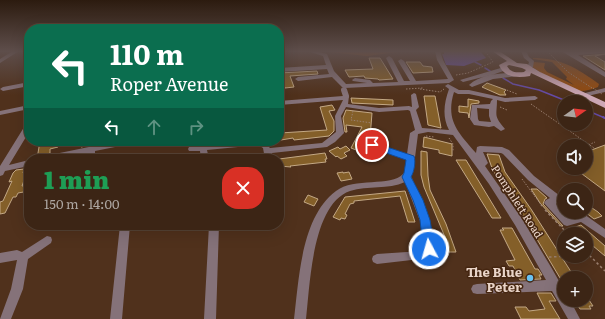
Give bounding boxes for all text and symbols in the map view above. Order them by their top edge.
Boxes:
text: 110 m [110,32,184,74]
icon: left [44,40,96,92]
text: Roper Avenue [110,70,228,97]
north arrow [557,95,593,131]
map controls [557,95,593,307]
icon: left [101,116,123,138]
icon: ahead [143,116,165,138]
icon: right [185,116,207,138]
pin [355,128,389,162]
icon: arrive [361,134,383,156]
button: sound [557,139,593,175]
text: 1 min [44,161,109,196]
street label: Pomphlett Road [488,161,548,241]
button: close [222,167,264,209]
button: search [557,183,593,219]
text: 150 m · 14:00 [44,194,119,213]
button: layers [557,227,593,263]
position arrow [408,228,450,270]
place label: The Blue Peter [466,262,522,296]
button: + [557,271,593,307]
marker: The Blue Peter [525,273,535,283]

